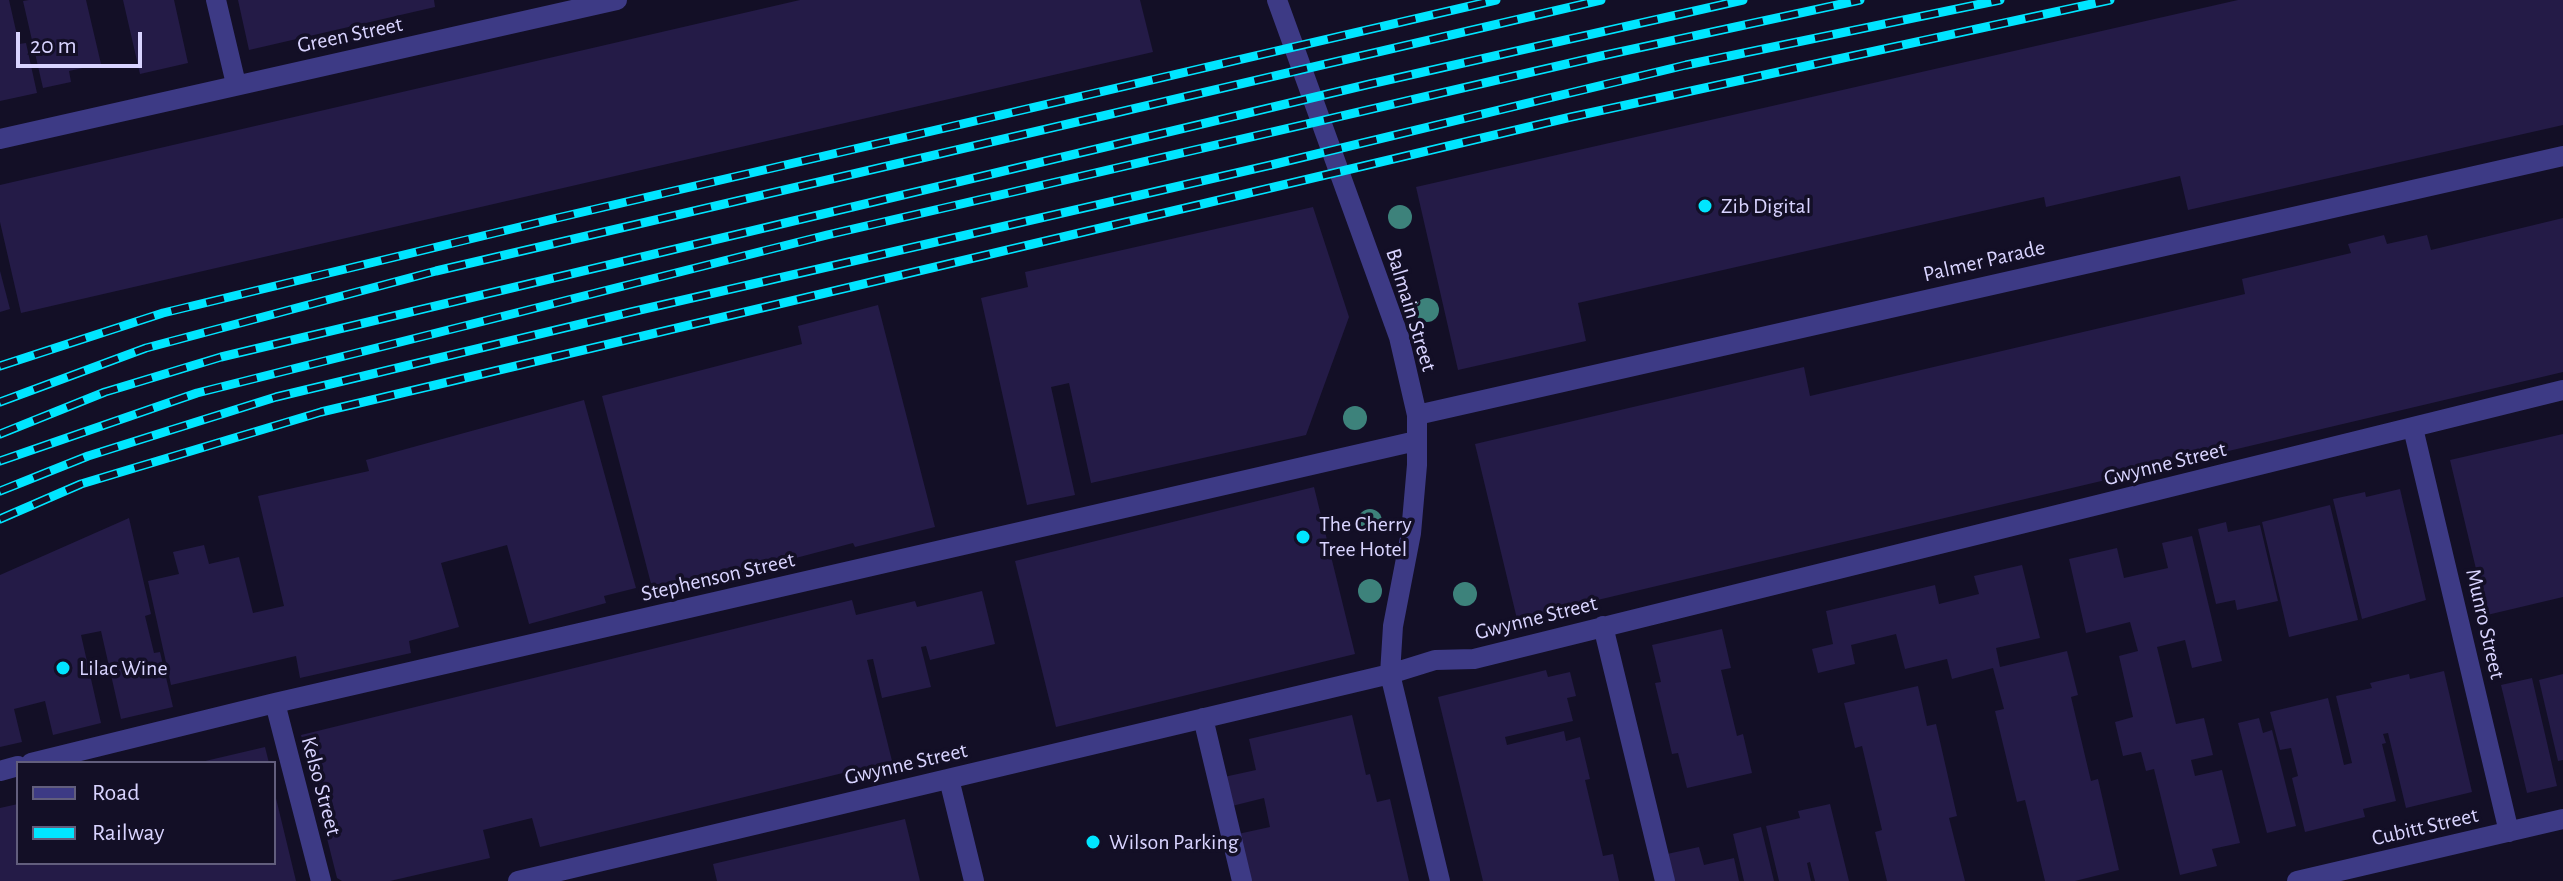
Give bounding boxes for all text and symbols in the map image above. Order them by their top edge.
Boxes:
street label: Green Street [295,11,405,59]
scale bar [20,16,146,66]
text: 20 m [30,34,77,58]
place label: Zib Digital [1721,193,1811,219]
marker: Zib Digital [1696,197,1714,215]
street label: Palmer Parade [1920,234,2048,288]
street label: Balmain Street [1380,245,1442,375]
street label: Gwynne Street [2101,436,2229,492]
place label: The Cherry Tree Hotel [1319,511,1412,562]
marker: The Cherry Tree Hotel [1294,528,1312,546]
street label: Stephenson Street [639,546,797,608]
street label: Munro Street [2460,566,2510,682]
street label: Gwynne Street [1472,590,1600,646]
place label: Lilac Wine [79,655,168,681]
marker: Lilac Wine [54,659,72,677]
street label: Kelso Street [295,734,347,838]
street label: Gwynne Street [842,737,970,791]
legend [16,761,276,865]
text: Road [92,781,140,805]
street label: Cubitt Street [2369,802,2481,852]
text: Railway [92,821,164,845]
place label: Wilson Parking [1109,829,1238,855]
marker: Wilson Parking [1084,833,1102,851]

